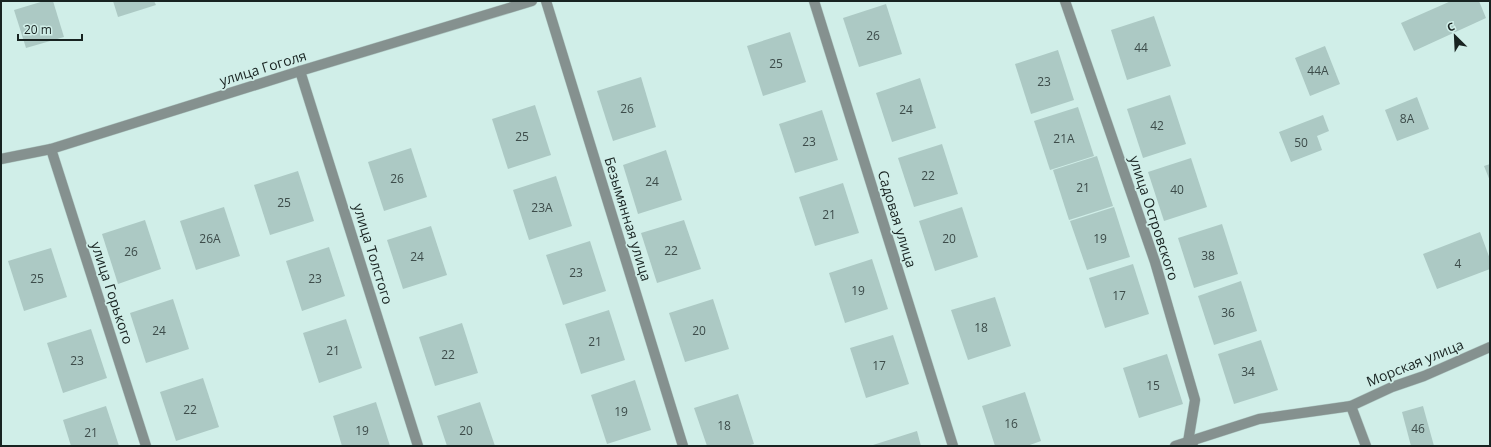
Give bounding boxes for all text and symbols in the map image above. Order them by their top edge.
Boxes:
scale bar [18,16,82,42]
north arrow [1435,16,1475,56]
text: С [1444,18,1457,35]
text: 20 m [24,21,52,38]
house number: 26 [866,27,880,44]
house number: 44 [1134,39,1148,56]
street label: улица Гоголя [217,45,309,90]
house number: 25 [769,55,783,72]
house number: 44А [1307,62,1329,79]
house number: 23 [1037,73,1051,90]
house number: 26 [620,100,634,117]
house number: 24 [899,101,913,118]
house number: 8А [1400,110,1415,127]
house number: 42 [1150,117,1164,134]
house number: 25 [515,128,529,145]
house number: 21А [1053,130,1075,147]
house number: 23 [802,133,816,150]
house number: 50 [1294,134,1308,151]
street label: улица Островского [1125,153,1184,283]
street label: Безымянная улица [600,154,656,283]
house number: 22 [921,167,935,184]
street label: Садовая улица [874,168,921,270]
house number: 26 [390,170,404,187]
house number: 24 [645,173,659,190]
house number: 21 [1076,179,1090,196]
house number: 40 [1170,181,1184,198]
house number: 25 [277,194,291,211]
house number: 23А [531,199,553,216]
street label: улица Толстого [349,201,398,307]
house number: 21 [822,206,836,223]
house number: 26А [199,230,221,247]
house number: 20 [942,230,956,247]
house number: 19 [1093,230,1107,247]
street label: улица Горького [87,239,138,347]
house number: 22 [664,242,678,259]
house number: 26 [124,243,138,260]
house number: 38 [1201,247,1215,264]
house number: 24 [410,248,424,265]
house number: 4 [1455,255,1462,272]
house number: 23 [569,264,583,281]
house number: 25 [30,270,44,287]
house number: 23 [308,270,322,287]
house number: 19 [851,282,865,299]
house number: 17 [1112,287,1126,304]
house number: 36 [1221,304,1235,321]
house number: 18 [974,319,988,336]
house number: 24 [152,322,166,339]
house number: 20 [692,322,706,339]
house number: 21 [588,333,602,350]
street label: Морская улица [1363,334,1466,391]
house number: 21 [326,342,340,359]
house number: 22 [441,346,455,363]
house number: 23 [70,352,84,369]
house number: 17 [872,357,886,374]
house number: 34 [1241,363,1255,380]
house number: 15 [1146,377,1160,394]
house number: 22 [183,401,197,418]
house number: 19 [614,403,628,420]
house number: 16 [1004,415,1018,432]
house number: 18 [717,417,731,434]
house number: 46 [1411,420,1425,437]
house number: 19 [355,422,369,439]
house number: 20 [459,422,473,439]
house number: 21 [84,424,98,441]

